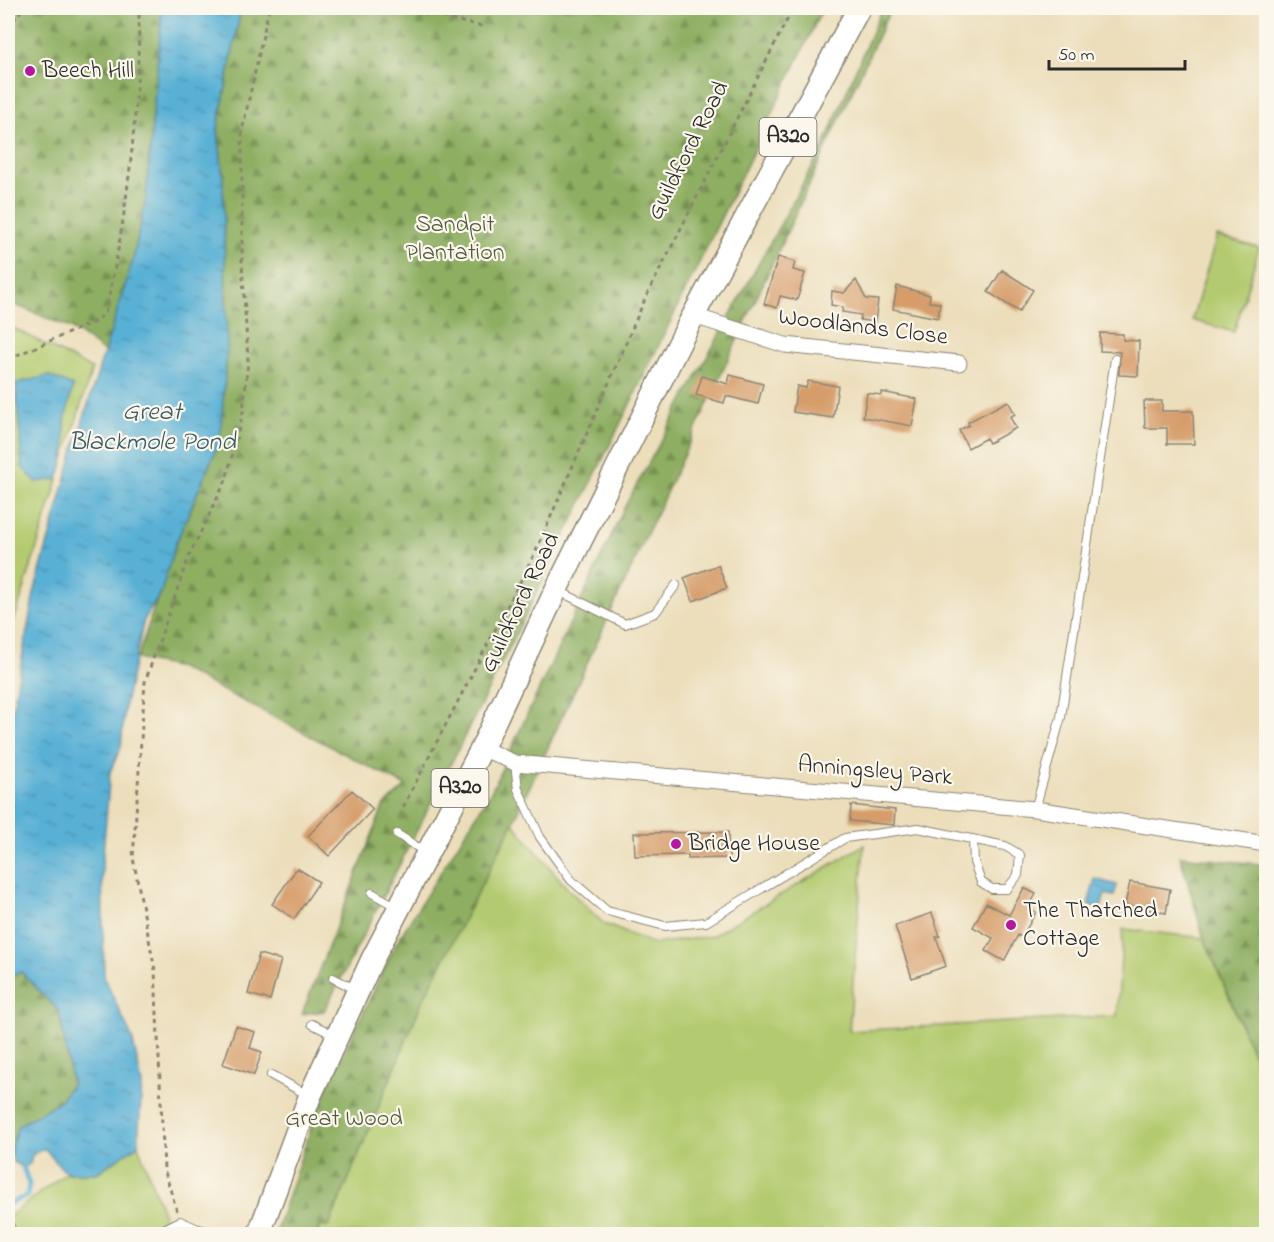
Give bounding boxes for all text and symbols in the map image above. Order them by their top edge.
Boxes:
scale bar [1049,33,1186,71]
text: 50 m [1058,43,1095,69]
place label: Beech Hill [41,54,134,89]
marker: Beech Hill [23,64,37,78]
street label: Guildford Road [639,75,739,227]
road number: A320 [760,118,816,156]
park label: Sandpit Plantation [406,208,505,271]
street label: Woodlands Close [776,300,950,356]
water label: Great Blackmole Pond [68,394,237,462]
street label: Guildford Road [472,527,570,679]
street label: Anningsley Park [796,748,954,797]
road number: A320 [432,769,488,807]
place label: Bridge House [687,827,820,862]
marker: Bridge House [669,837,683,851]
place label: The Thatched Cottage [1023,894,1158,957]
marker: The Thatched Cottage [1004,918,1018,932]
park label: Great Wood [285,1102,403,1137]

